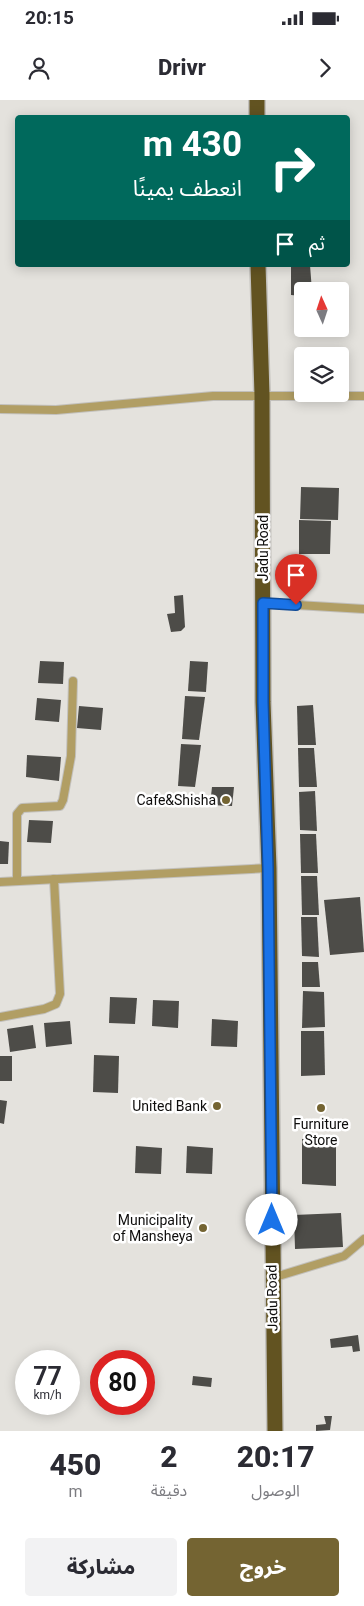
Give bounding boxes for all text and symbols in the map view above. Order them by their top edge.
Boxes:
text: 20:15 [25,6,74,29]
icon: person [25,54,53,82]
icon: forward [311,54,339,82]
text: Drivr [158,55,206,80]
text: 430 m [143,124,242,165]
icon: right [260,135,325,200]
text: انعطف يمينًا [133,176,242,201]
icon: arrive [271,230,299,258]
text: ثم [309,232,325,255]
north arrow [294,282,349,338]
map controls [294,282,349,402]
button: layers [294,347,349,402]
street label: Jadu Road [255,515,271,581]
pin [275,554,317,605]
icon: arrive [282,561,310,589]
place label: Cafe&Shisha [136,792,216,808]
marker: Cafe&Shisha [220,794,232,806]
place label: United Bank [132,1098,208,1114]
marker: United Bank [211,1100,223,1112]
marker: Furniture Store [315,1102,327,1114]
place label: Furniture Store [293,1116,349,1148]
position arrow [245,1193,297,1245]
place label: Municipality of Mansheya [113,1212,193,1244]
marker: Municipality of Mansheya [197,1222,209,1234]
street label: Jadu Road [263,1265,281,1331]
speed limit sign: 80 [90,1350,155,1415]
text: 77 [33,1362,62,1391]
text: km/h [33,1388,62,1402]
text: 2 [160,1439,178,1474]
text: 20:17 [237,1439,315,1474]
text: 450 [49,1447,101,1482]
text: دقيقة [151,1481,187,1500]
text: الوصول [251,1481,300,1500]
text: m [68,1482,82,1501]
button: مشاركة [25,1538,177,1596]
button: خروج [187,1538,339,1596]

